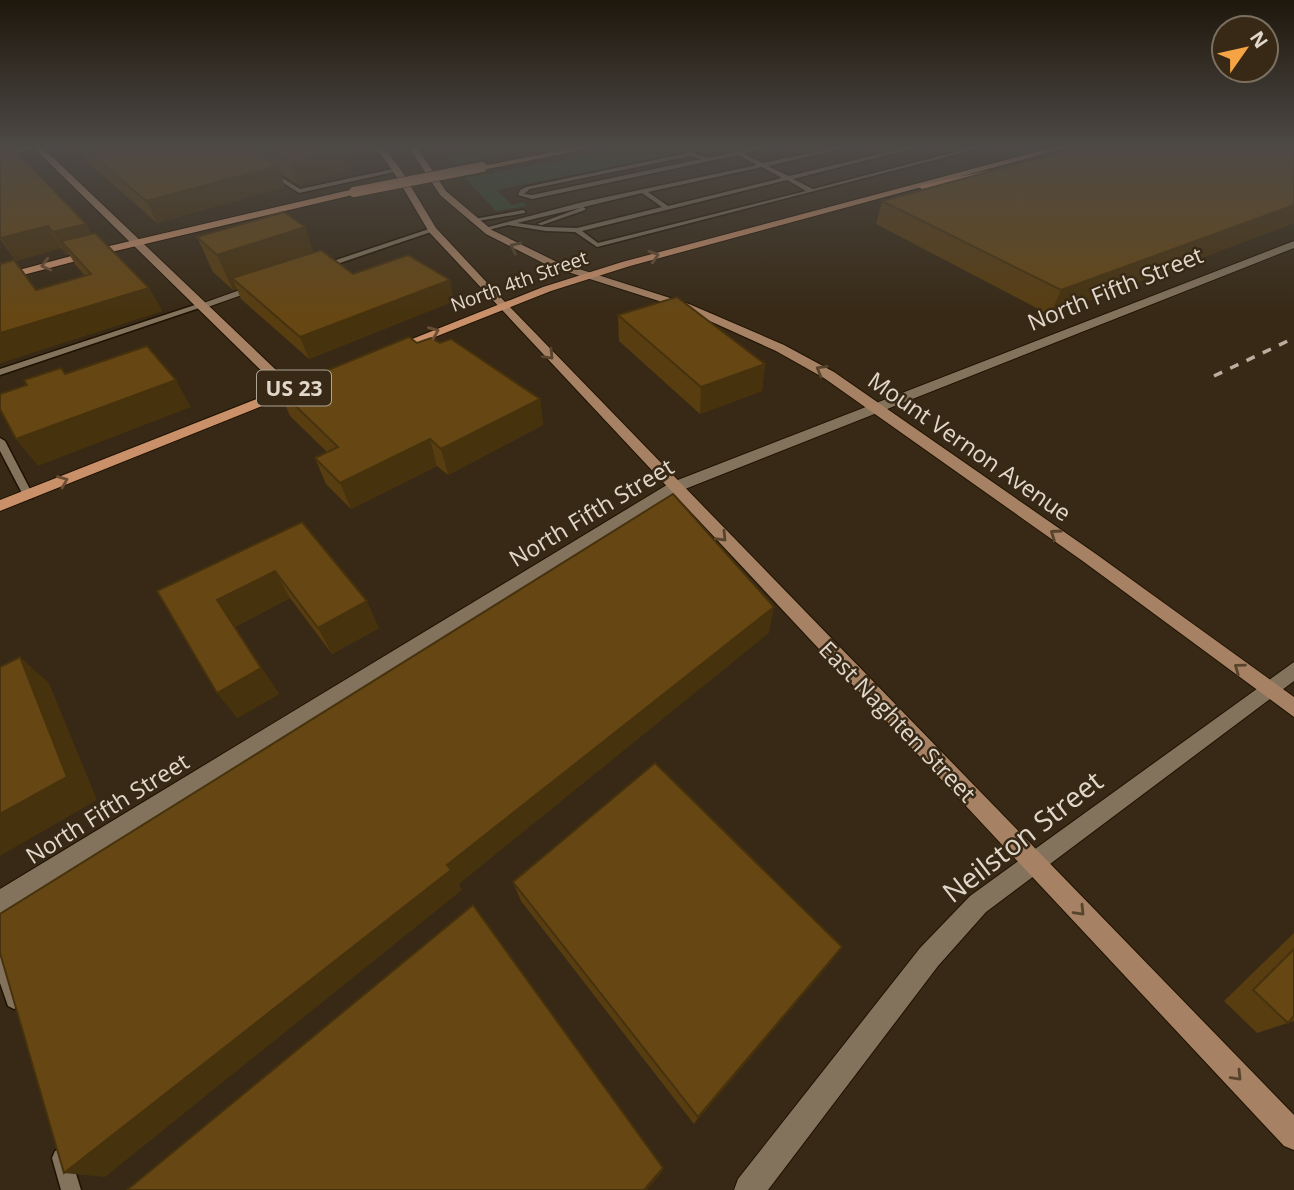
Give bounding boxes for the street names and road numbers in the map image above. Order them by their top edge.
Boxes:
street label: North Fifth Street [1022,238,1208,338]
street label: North 4th Street [447,244,591,318]
street label: Mount Vernon Avenue [862,364,1078,528]
road number: US 23 [257,370,331,406]
street label: North Fifth Street [503,450,679,574]
street label: East Naghten Street [813,633,983,809]
street label: North Fifth Street [19,745,195,871]
street label: Neilston Street [934,761,1110,911]

